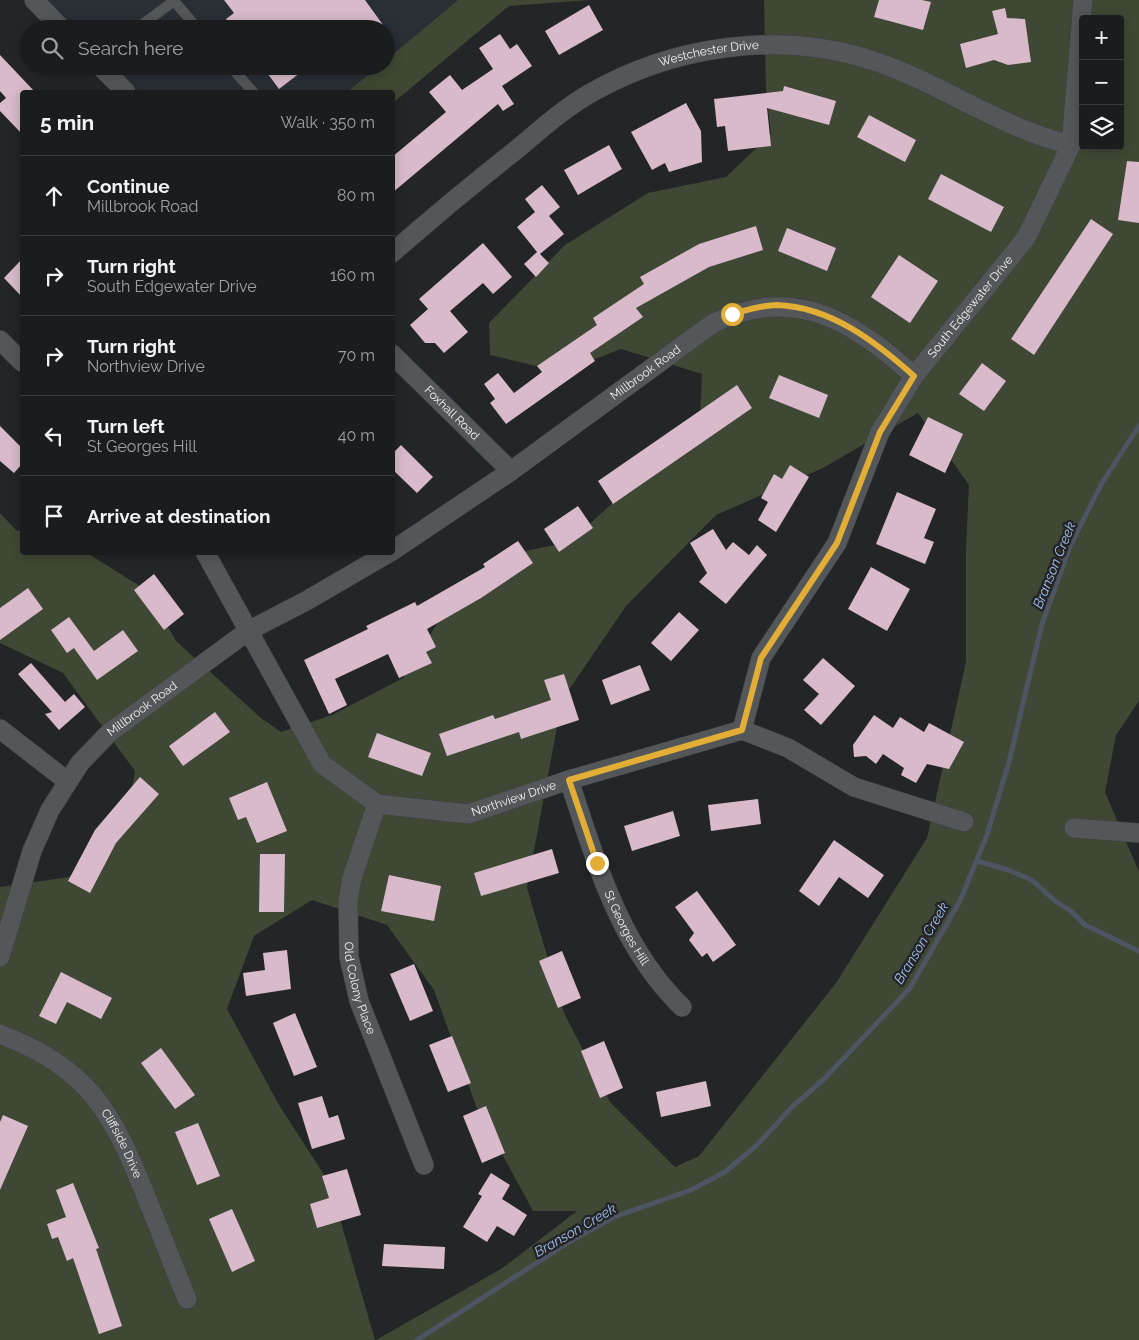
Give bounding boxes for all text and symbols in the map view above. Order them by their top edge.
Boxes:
map controls [1079,15,1124,150]
button: + [1079,15,1124,60]
search box [20,20,395,75]
icon: search [38,34,66,62]
text: Search here [78,37,184,59]
street label: Westchester Drive [657,38,759,69]
button: − [1079,60,1124,105]
button: layers [1079,105,1124,150]
text: 5 min [40,110,94,135]
text: Walk · 350 m [281,113,375,132]
text: Continue [87,175,170,197]
icon: ahead [40,182,68,210]
text: 80 m [337,186,375,205]
text: Millbrook Road [87,197,198,216]
street label: South Edgewater Drive [925,253,1016,361]
text: Turn right [87,255,176,277]
icon: right [40,262,68,290]
text: 160 m [330,266,375,285]
text: South Edgewater Drive [87,277,257,296]
route start [721,303,744,326]
text: Turn right [87,335,176,357]
icon: right [40,342,68,370]
street label: Millbrook Road [608,342,683,403]
text: 70 m [338,346,375,365]
text: Northview Drive [87,357,205,376]
street label: Foxhall Road [422,383,482,443]
text: Turn left [87,415,164,437]
icon: left [40,422,68,450]
text: 40 m [338,426,375,445]
text: St Georges Hill [87,437,197,456]
icon: arrive [40,502,68,530]
text: Arrive at destination [87,505,271,527]
water label: Branson Creek [1029,519,1079,611]
street label: Millbrook Road [104,678,180,739]
street label: Northview Drive [470,778,558,819]
route end [586,852,609,875]
street label: St Georges Hill [601,888,652,969]
water label: Branson Creek [890,899,952,987]
street label: Old Colony Place [342,942,378,1036]
street label: Cliffside Drive [98,1106,145,1180]
water label: Branson Creek [531,1200,619,1260]

